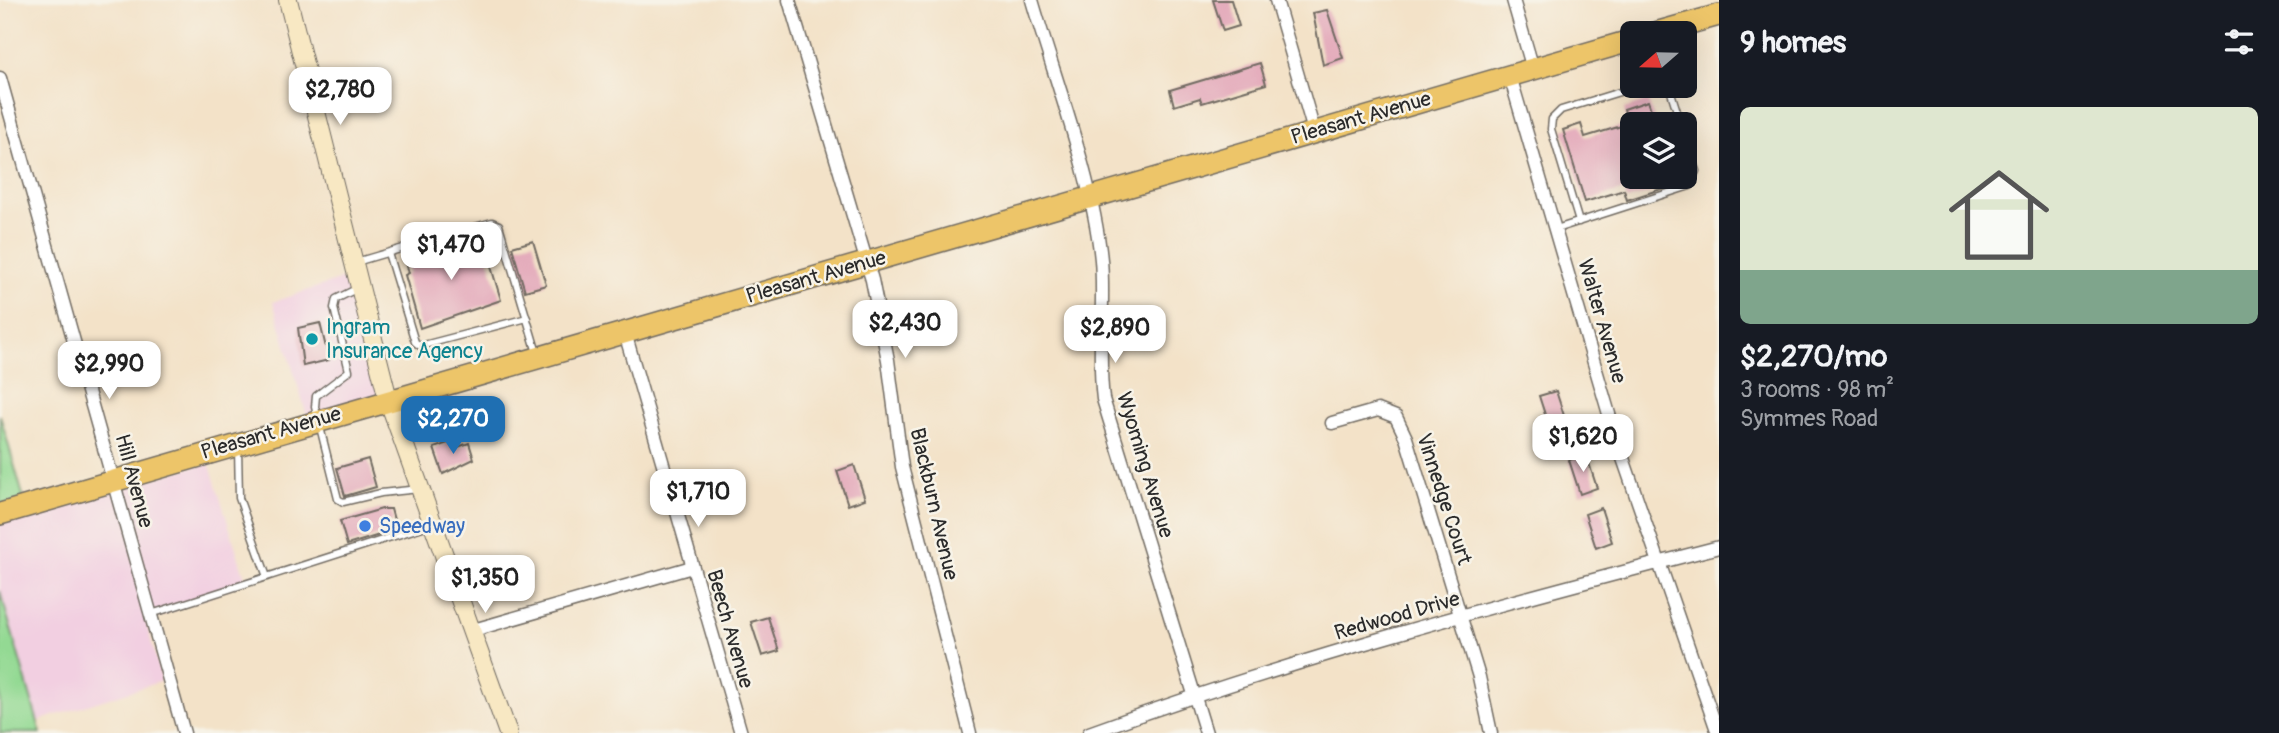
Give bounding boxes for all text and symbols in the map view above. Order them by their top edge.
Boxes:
north arrow [1620,21,1698,98]
map controls [1620,21,1697,189]
icon: filters [2220,23,2258,61]
text: 9 homes [1740,24,1846,61]
pin: $2,780 [283,68,397,127]
text: $2,780 [305,75,375,104]
street label: Pleasant Avenue [1288,85,1435,151]
button: layers [1620,112,1697,189]
icon: home [1936,152,2062,278]
pin: $1,470 [394,222,508,282]
text: $1,470 [417,230,485,259]
street label: Pleasant Avenue [743,244,890,310]
street label: Walter Avenue [1571,256,1633,387]
pin: $2,430 [848,300,962,360]
pin: $2,890 [1058,306,1172,365]
text: $2,430 [868,308,942,337]
text: $2,890 [1080,313,1150,342]
place label: Ingram Insurance Agency [326,314,483,365]
marker: Ingram Insurance Agency [304,331,320,347]
text: $2,270/mo [1740,338,1887,375]
pin: $2,990 [52,342,166,401]
text: $2,990 [74,349,144,378]
text: 3 rooms · 98 m² [1740,375,1894,404]
street label: Wyoming Avenue [1110,389,1180,542]
pin: $2,270 [396,396,510,456]
street label: Pleasant Avenue [198,400,345,466]
text: $2,270 [417,404,489,433]
text: Symmes Road [1740,404,1878,433]
pin: $1,620 [1526,414,1640,474]
text: $1,620 [1548,422,1618,451]
street label: Blackburn Avenue [903,425,965,583]
street label: Vinnedge Court [1410,430,1478,569]
street label: Hill Avenue [109,431,160,532]
pin: $1,710 [641,470,755,529]
text: $1,710 [666,477,730,506]
place label: Speedway [379,513,465,540]
marker: Speedway [357,518,373,534]
pin: $1,350 [428,556,542,615]
text: $1,350 [451,563,519,592]
street label: Beech Avenue [700,567,760,692]
street label: Redwood Drive [1331,585,1463,647]

